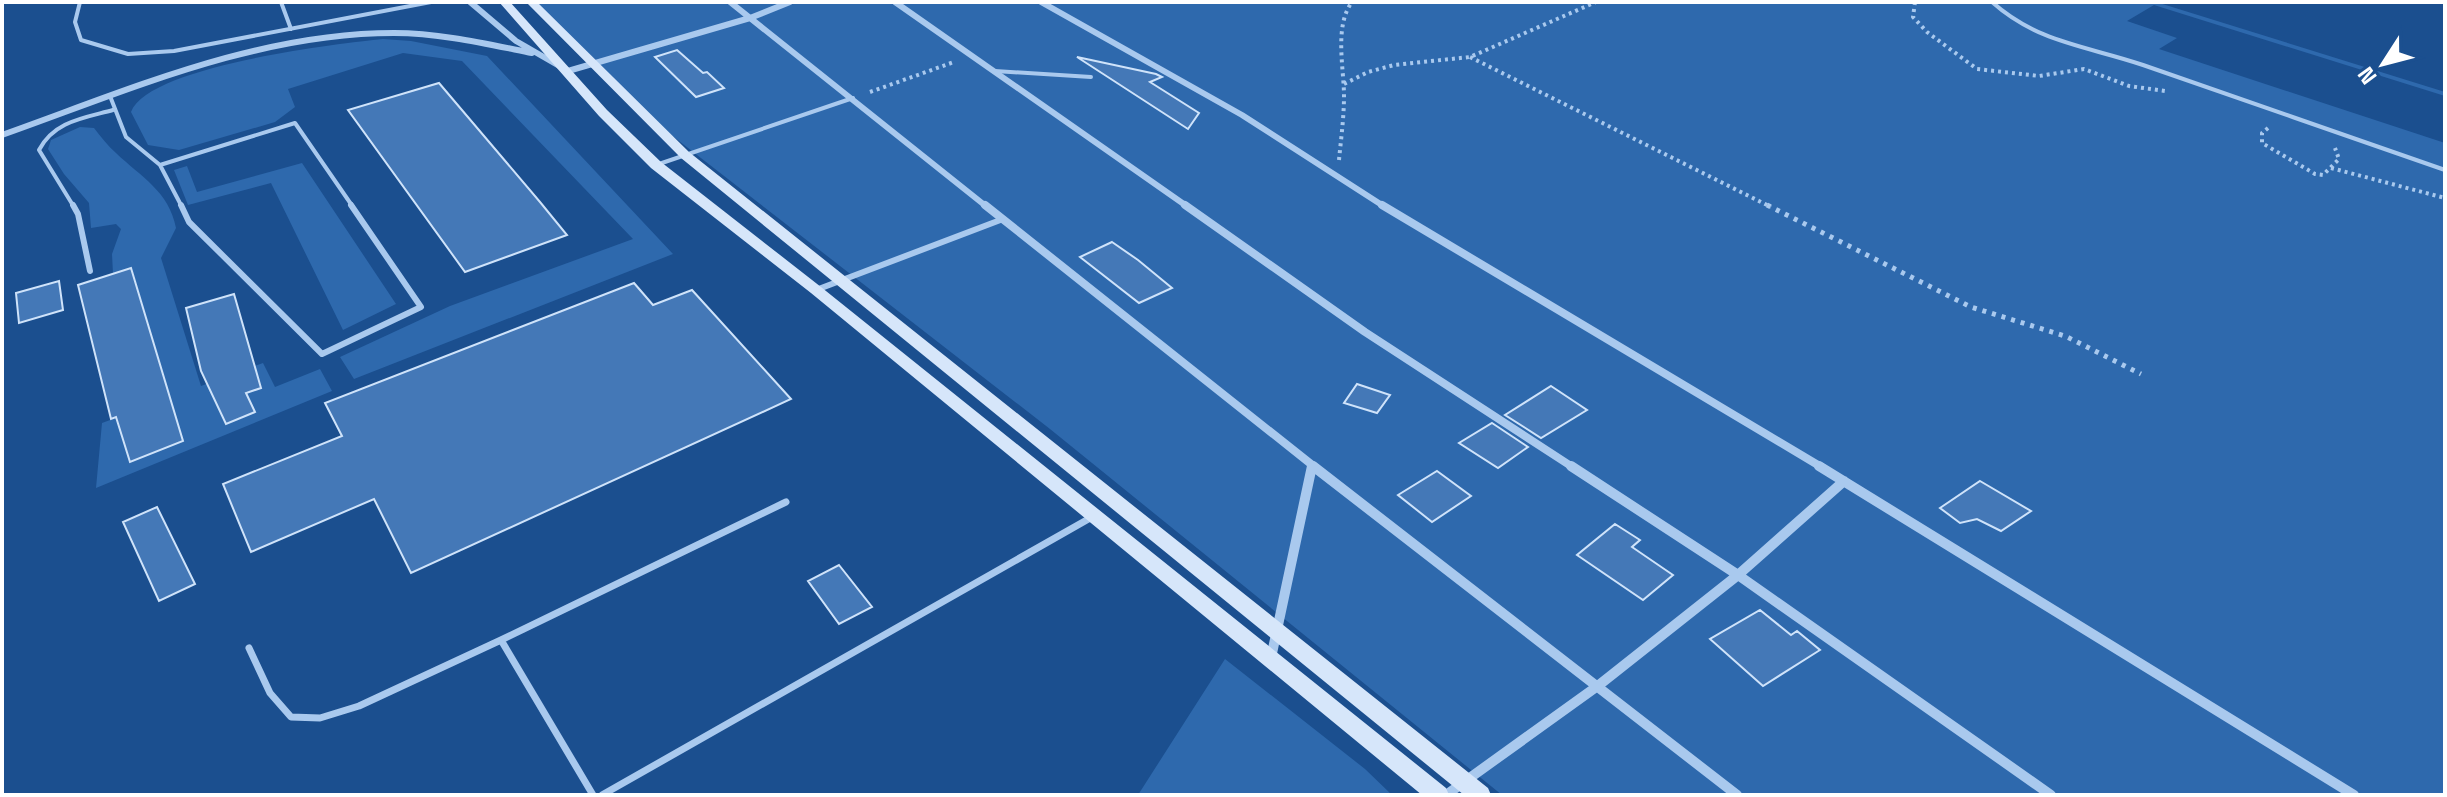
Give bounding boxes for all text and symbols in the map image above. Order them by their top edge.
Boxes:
north arrow [2343,24,2423,104]
text: N [2351,62,2382,90]

